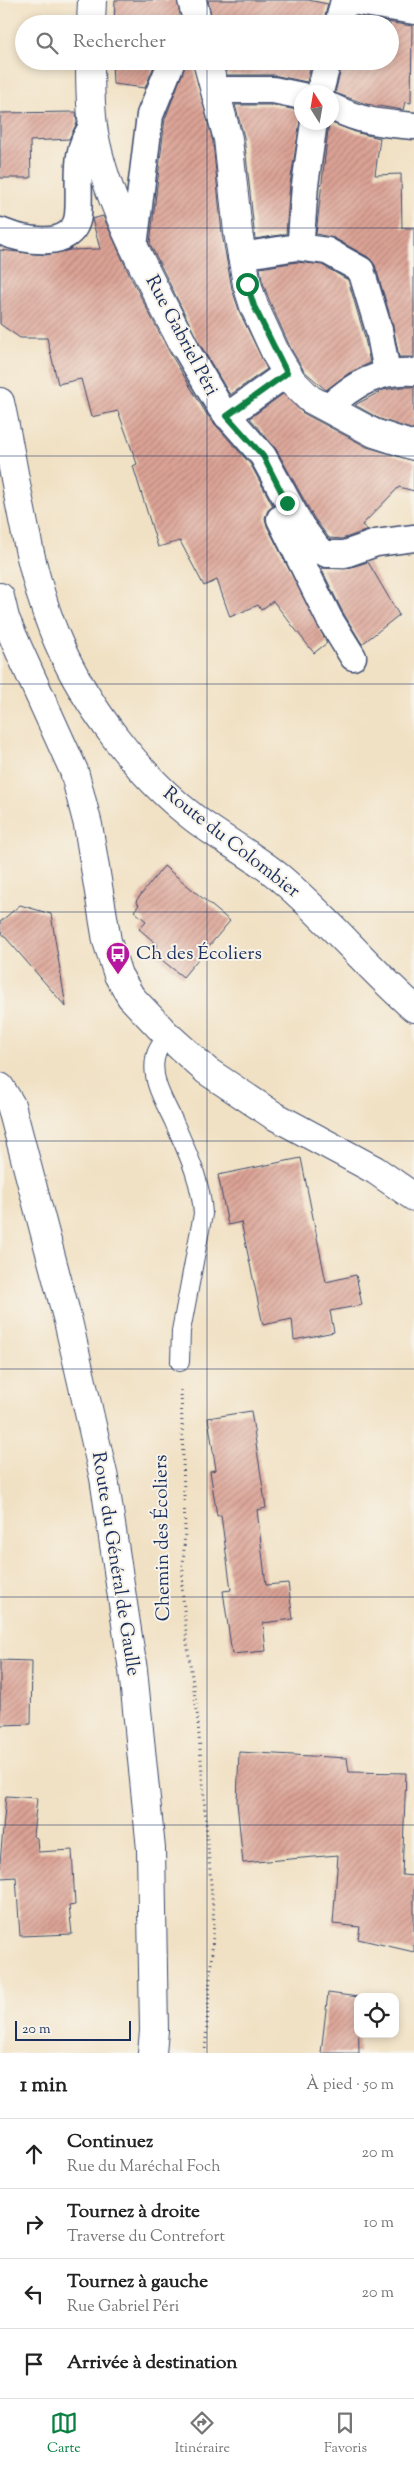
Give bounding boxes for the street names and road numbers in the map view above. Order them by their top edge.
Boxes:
street label: Rue Gabriel Péri [138,271,224,401]
street label: Route du Colombier [157,781,305,905]
street label: Route du Général de Gaulle [84,1450,146,1678]
street label: Chemin des Écoliers [148,1454,178,1622]

